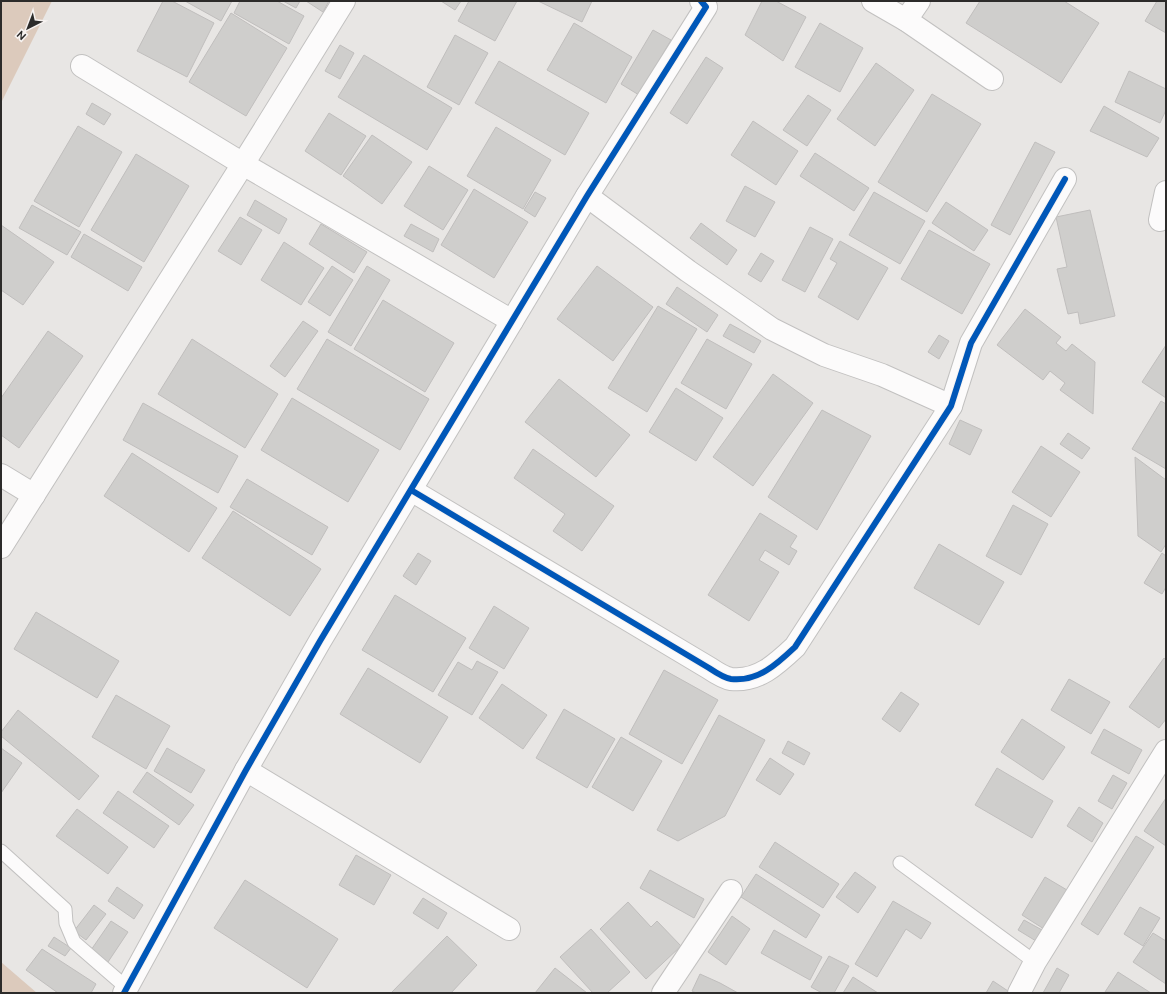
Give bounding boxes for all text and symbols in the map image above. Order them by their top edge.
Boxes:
north arrow [8,8,48,48]
text: N [14,28,28,43]

